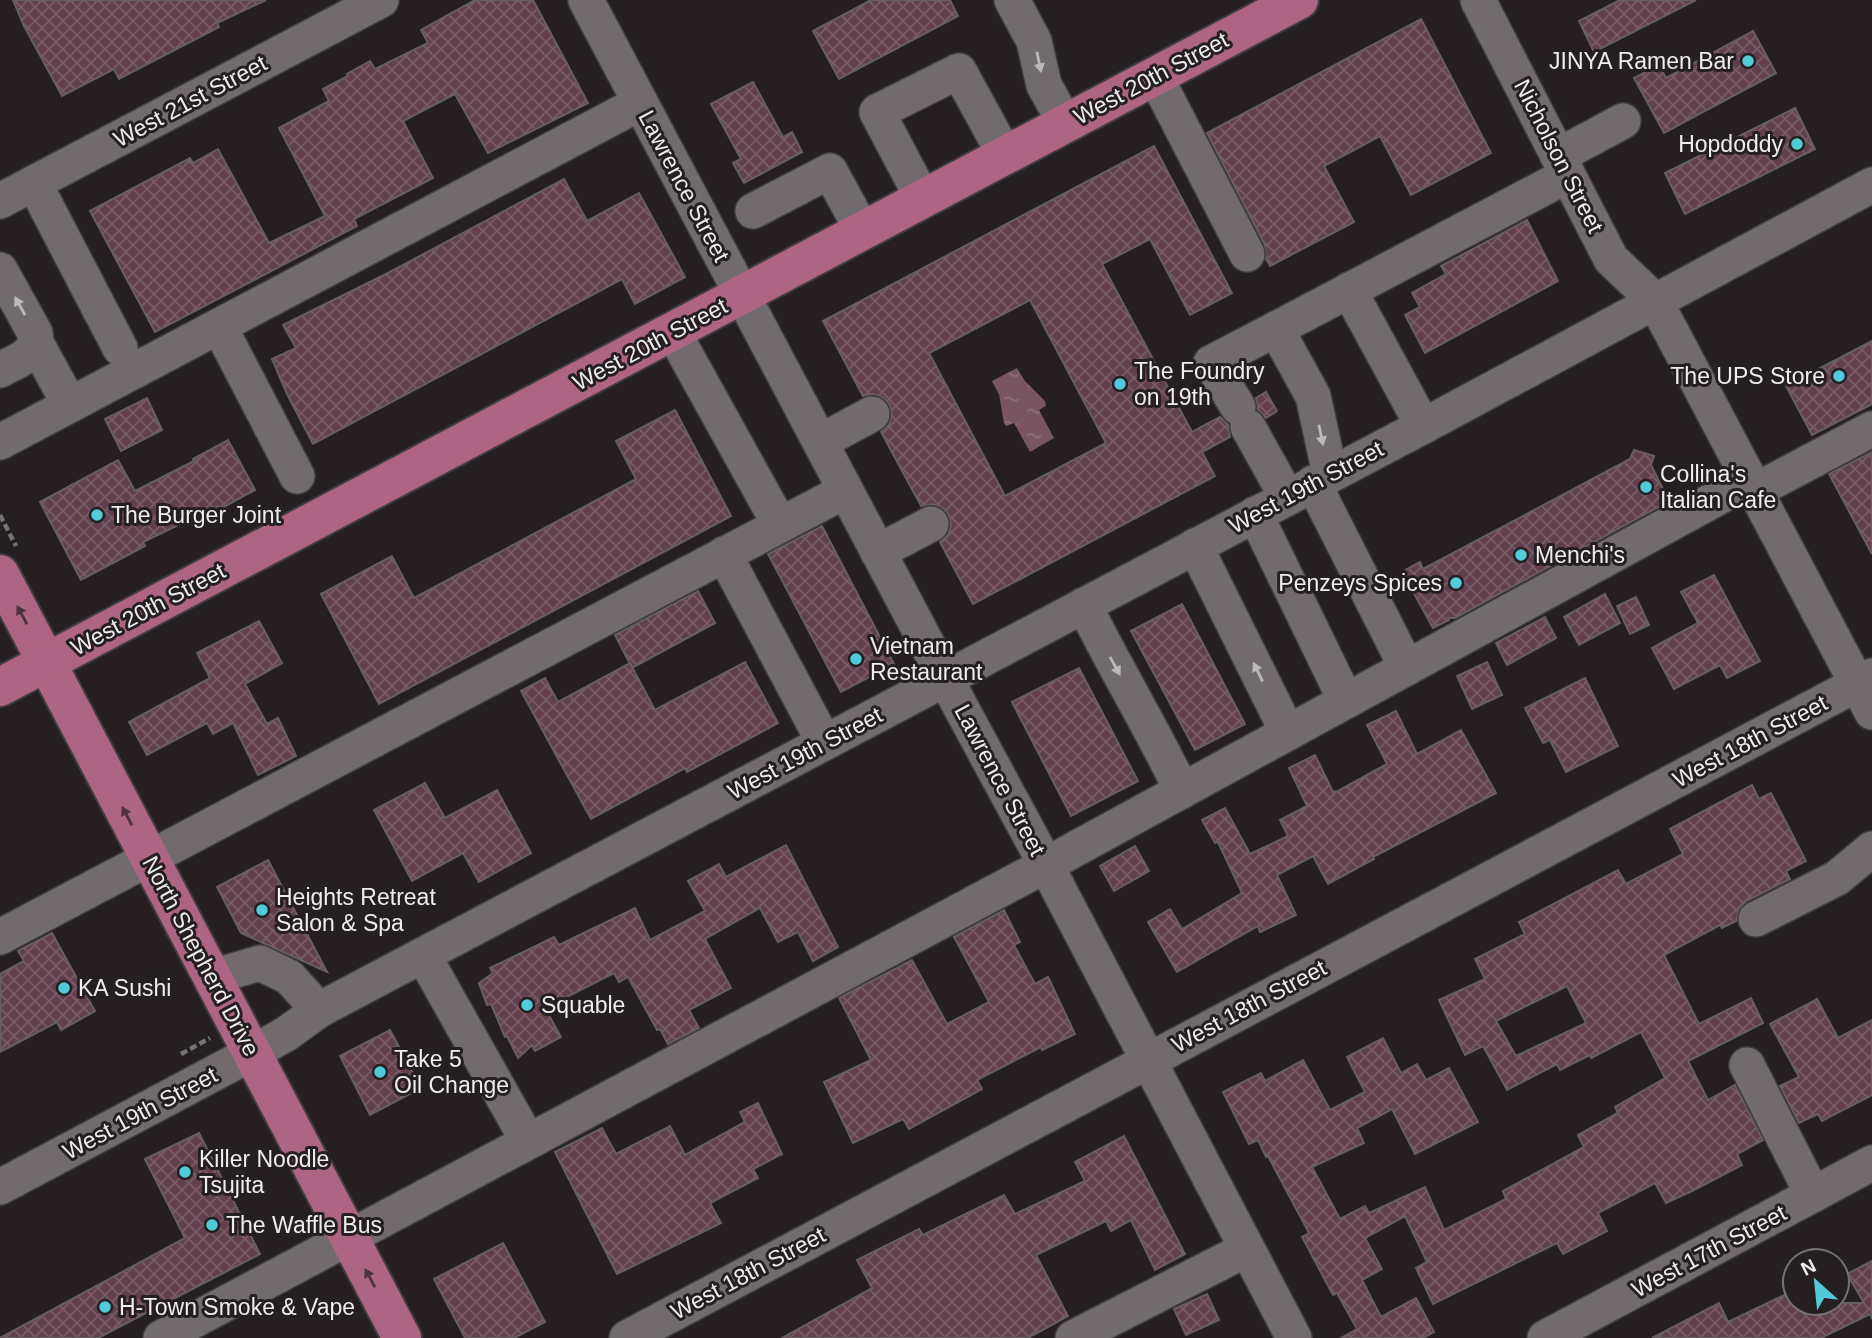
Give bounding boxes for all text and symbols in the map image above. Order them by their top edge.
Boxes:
street label: West 20th Street [1069,26,1233,130]
place label: JINYA Ramen Bar [1549,48,1734,74]
street label: West 21st Street [109,49,272,152]
one-way arrow [1033,51,1044,73]
marker: JINYA Ramen Bar [1740,53,1756,69]
street label: Nicholson Street [1509,75,1609,238]
street label: Lawrence Street [633,106,735,267]
place label: Hopdoddy [1678,131,1783,157]
marker: Hopdoddy [1789,136,1805,152]
street label: West 20th Street [568,292,732,396]
one-way arrow [14,296,25,316]
place label: The Foundry on 19th [1134,358,1265,410]
place label: The UPS Store [1670,363,1825,389]
marker: The UPS Store [1831,368,1847,384]
marker: The Foundry on 19th [1112,376,1128,392]
one-way arrow [1316,424,1327,446]
street label: West 19th Street [1224,435,1388,539]
place label: Collina's Italian Cafe [1660,461,1776,513]
marker: Collina's Italian Cafe [1638,479,1654,495]
place label: The Burger Joint [111,502,282,528]
marker: The Burger Joint [89,507,105,523]
place label: Menchi's [1535,542,1625,568]
marker: Menchi's [1513,547,1529,563]
street label: West 20th Street [66,557,230,661]
place label: Penzeys Spices [1278,570,1442,596]
marker: Penzeys Spices [1448,575,1464,591]
one-way arrow [16,605,27,625]
place label: Vietnam Restaurant [870,633,983,685]
marker: Vietnam Restaurant [848,651,864,667]
one-way arrow [1109,656,1121,675]
one-way arrow [1252,662,1263,682]
street label: West 18th Street [1668,689,1832,793]
street label: Lawrence Street [949,700,1051,861]
street label: West 19th Street [723,701,887,805]
one-way arrow [121,807,133,826]
street label: North Shepherd Drive [137,852,265,1060]
place label: Heights Retreat Salon & Spa [276,884,436,936]
marker: Heights Retreat Salon & Spa [254,902,270,918]
street label: West 18th Street [1167,954,1331,1058]
place label: KA Sushi [78,975,171,1001]
marker: KA Sushi [56,980,72,996]
place label: Squable [541,992,625,1018]
marker: Squable [519,997,535,1013]
place label: Take 5 Oil Change [394,1046,509,1098]
street label: West 19th Street [58,1061,222,1165]
marker: Take 5 Oil Change [372,1064,388,1080]
place label: Killer Noodle Tsujita [199,1146,329,1198]
marker: Killer Noodle Tsujita [177,1164,193,1180]
street label: West 17th Street [1627,1199,1791,1303]
place label: The Waffle Bus [226,1212,382,1238]
marker: The Waffle Bus [204,1217,220,1233]
street label: West 18th Street [666,1221,830,1325]
north arrow [1781,1247,1851,1317]
text: N [1798,1255,1819,1280]
one-way arrow [364,1268,376,1288]
place label: H-Town Smoke & Vape [119,1294,355,1320]
marker: H-Town Smoke & Vape [97,1299,113,1315]

